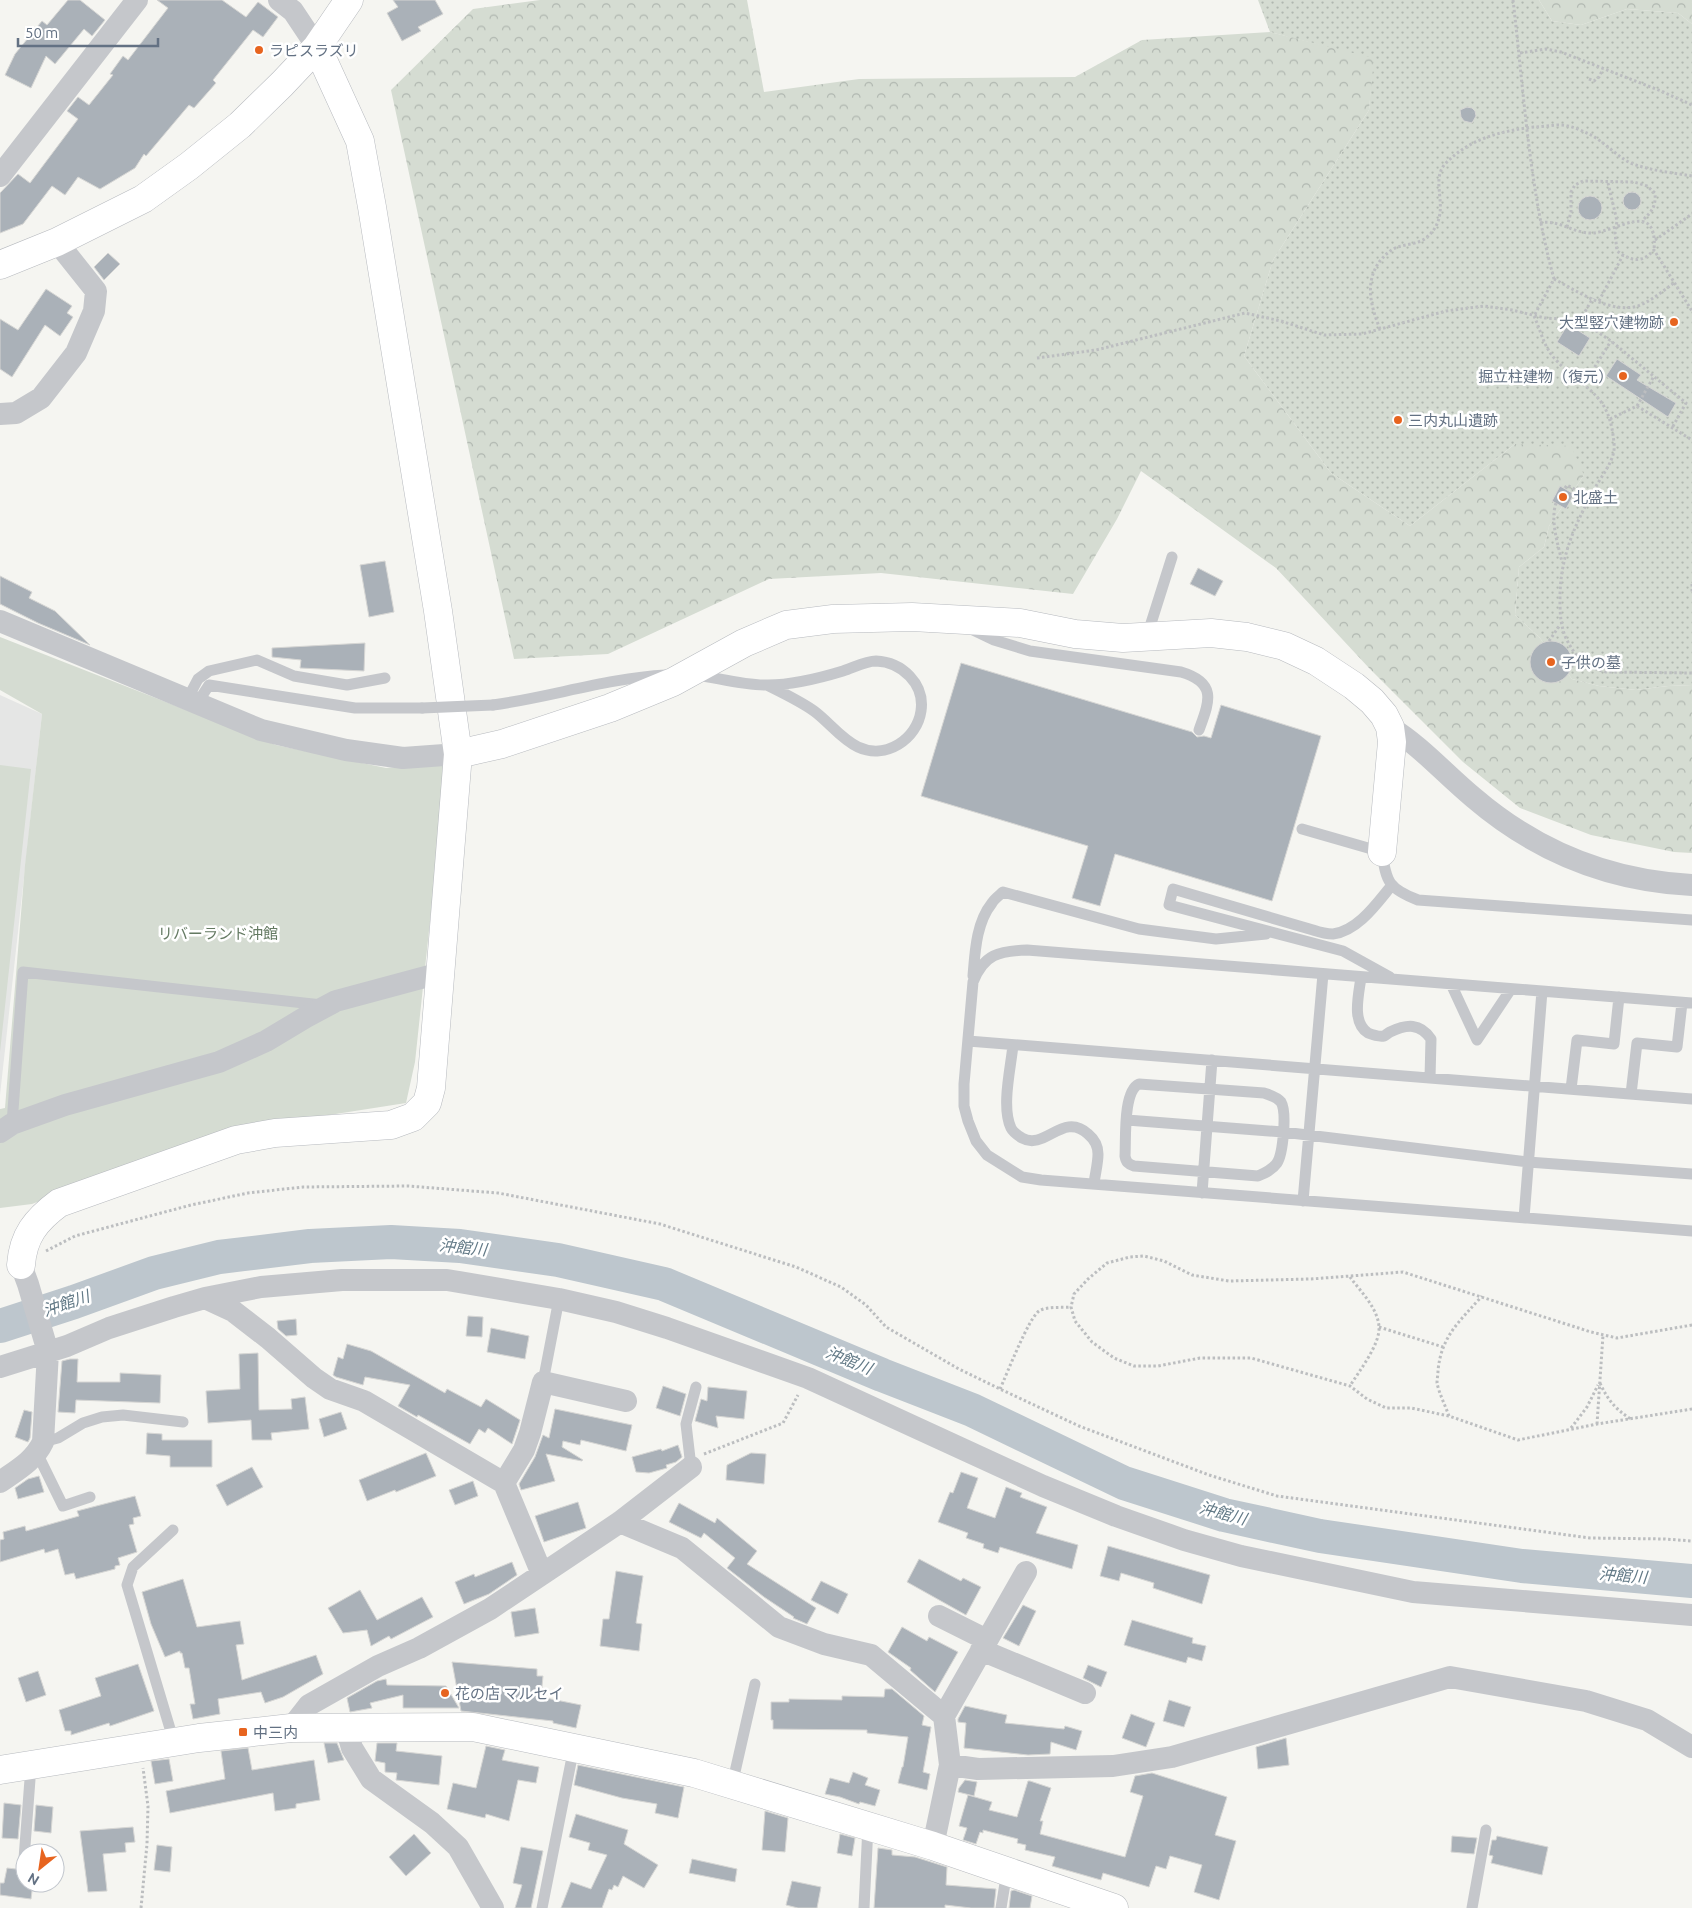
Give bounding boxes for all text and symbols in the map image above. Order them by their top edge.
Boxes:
scale bar [18,15,158,47]
text: 50 m [25,24,58,41]
place label: ラピスラズリ [269,42,359,59]
marker: ラピスラズリ [253,44,265,56]
place label: 大型竪穴建物跡 [1559,314,1664,331]
marker: 大型竪穴建物跡 [1668,316,1680,328]
place label: 掘立柱建物（復元） [1478,368,1613,385]
marker: 掘立柱建物（復元） [1617,370,1629,382]
place label: 三内丸山遺跡 [1408,412,1498,429]
marker: 三内丸山遺跡 [1392,414,1404,426]
place label: 北盛土 [1573,489,1618,506]
marker: 北盛土 [1557,491,1569,503]
place label: 子供の墓 [1561,654,1621,671]
marker: 子供の墓 [1545,656,1557,668]
park label: リバーランド沖館 [158,925,278,942]
water label: 沖館川 [438,1236,490,1259]
water label: 沖館川 [40,1286,94,1319]
water label: 沖館川 [823,1343,876,1378]
water label: 沖館川 [1197,1498,1250,1528]
water label: 沖館川 [1598,1564,1650,1586]
place label: 花の店 マルセイ [455,1685,563,1702]
marker: 花の店 マルセイ [439,1687,451,1699]
place label: 中三内 [253,1724,298,1741]
marker: 中三内 [237,1726,249,1738]
north arrow [15,1843,65,1893]
text: N [25,1870,42,1889]

